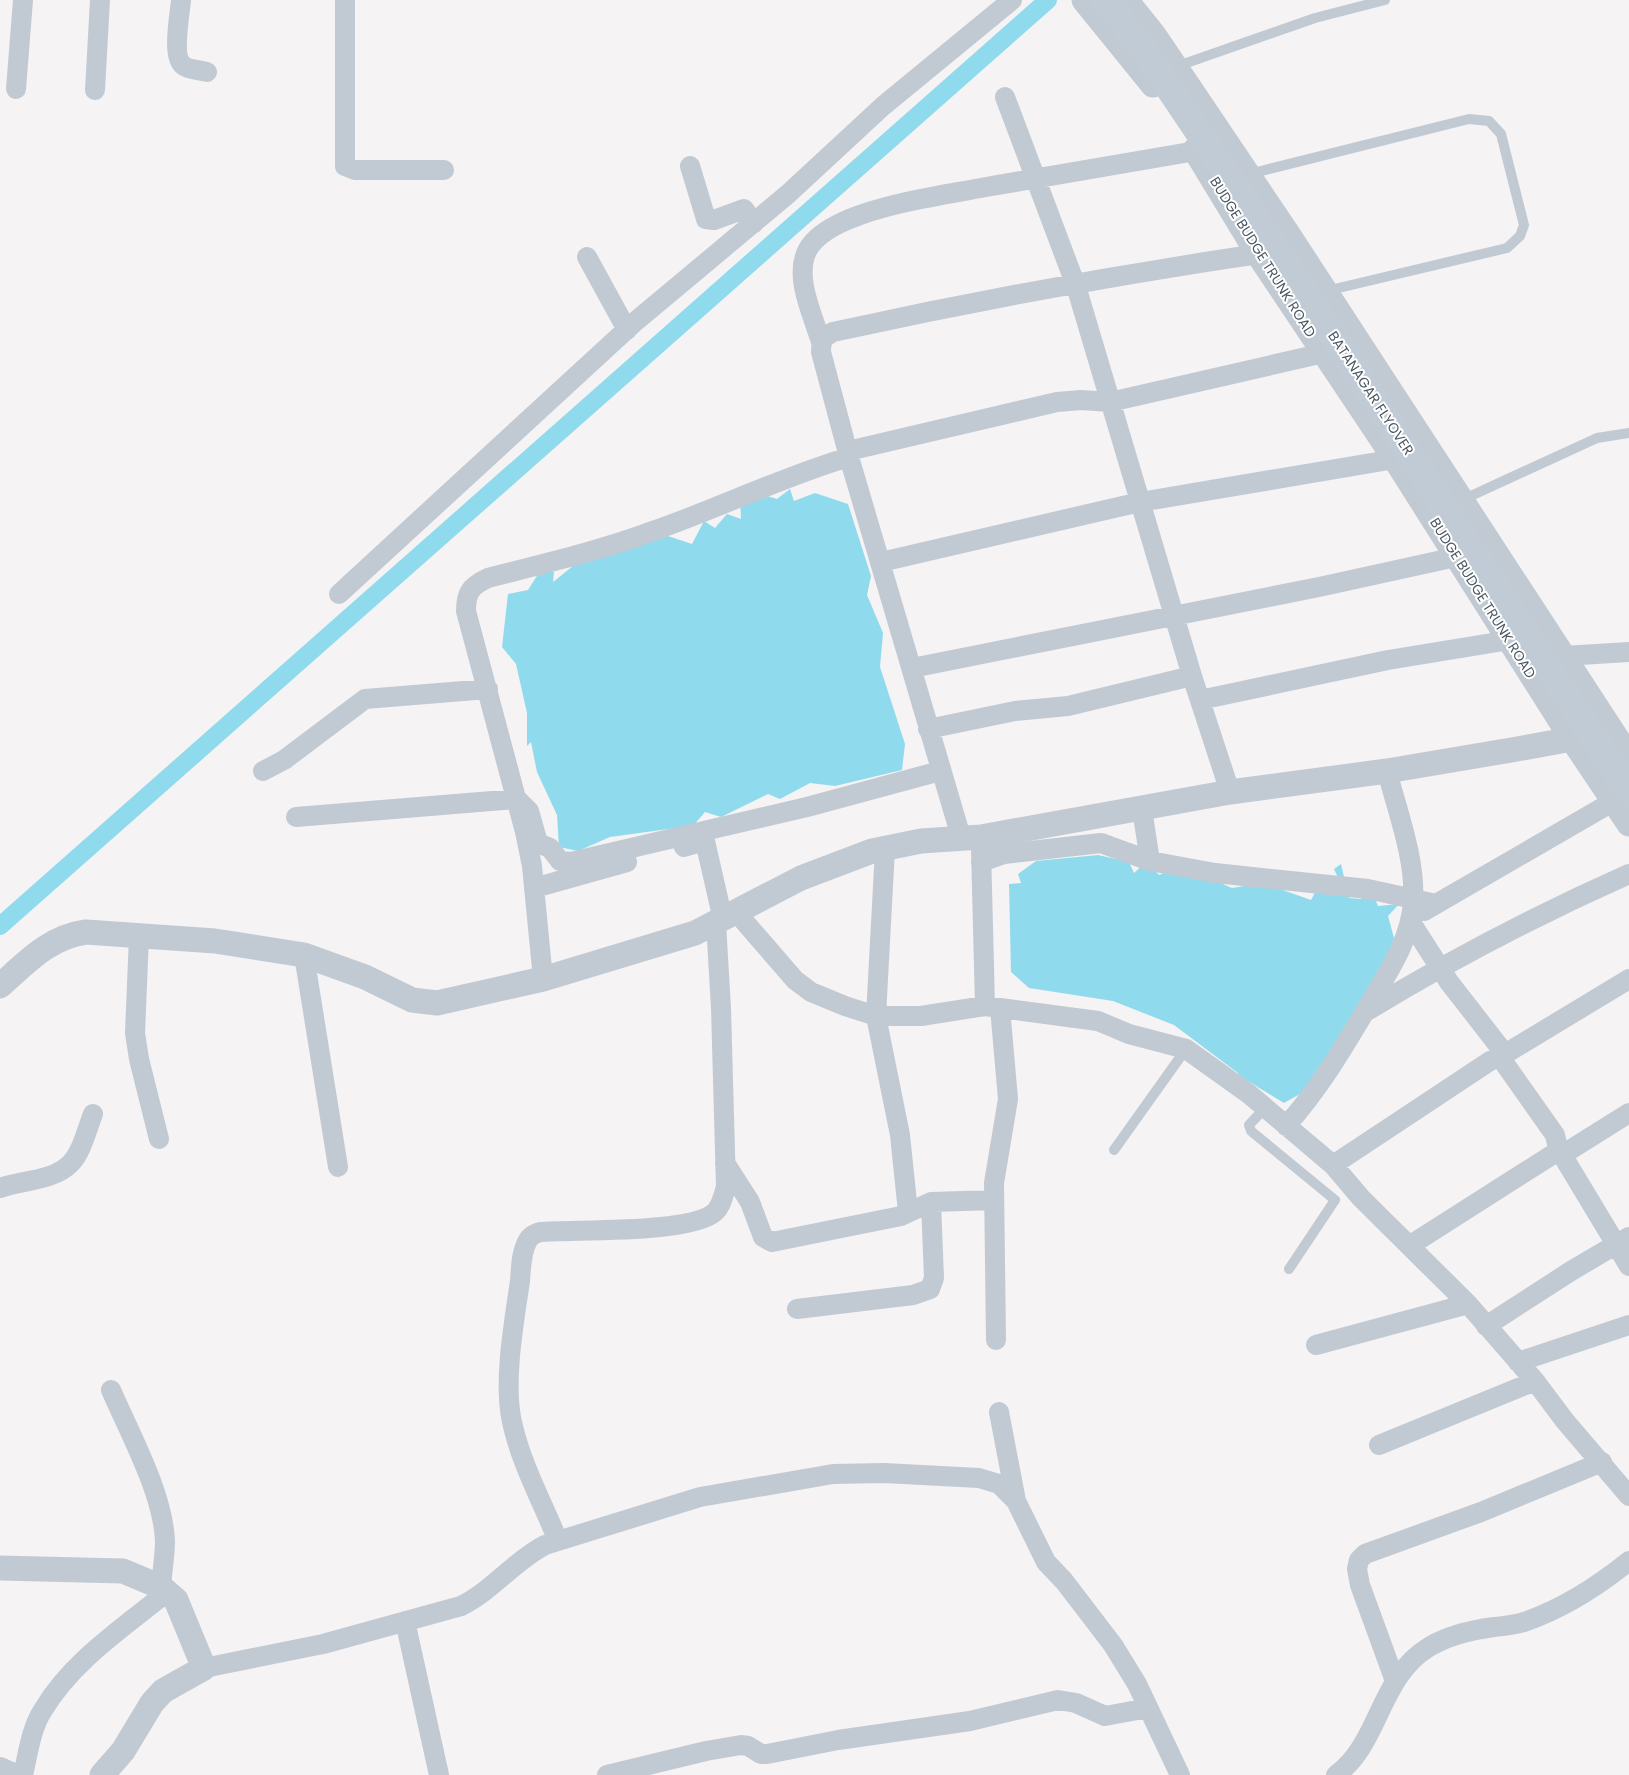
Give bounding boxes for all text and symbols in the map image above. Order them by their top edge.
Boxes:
street label: BUDGE BUDGE TRUNK ROAD [1205,173,1321,341]
street label: BATANAGAR FLYOVER [1323,327,1419,459]
street label: BUDGE BUDGE TRUNK ROAD [1425,514,1541,682]

